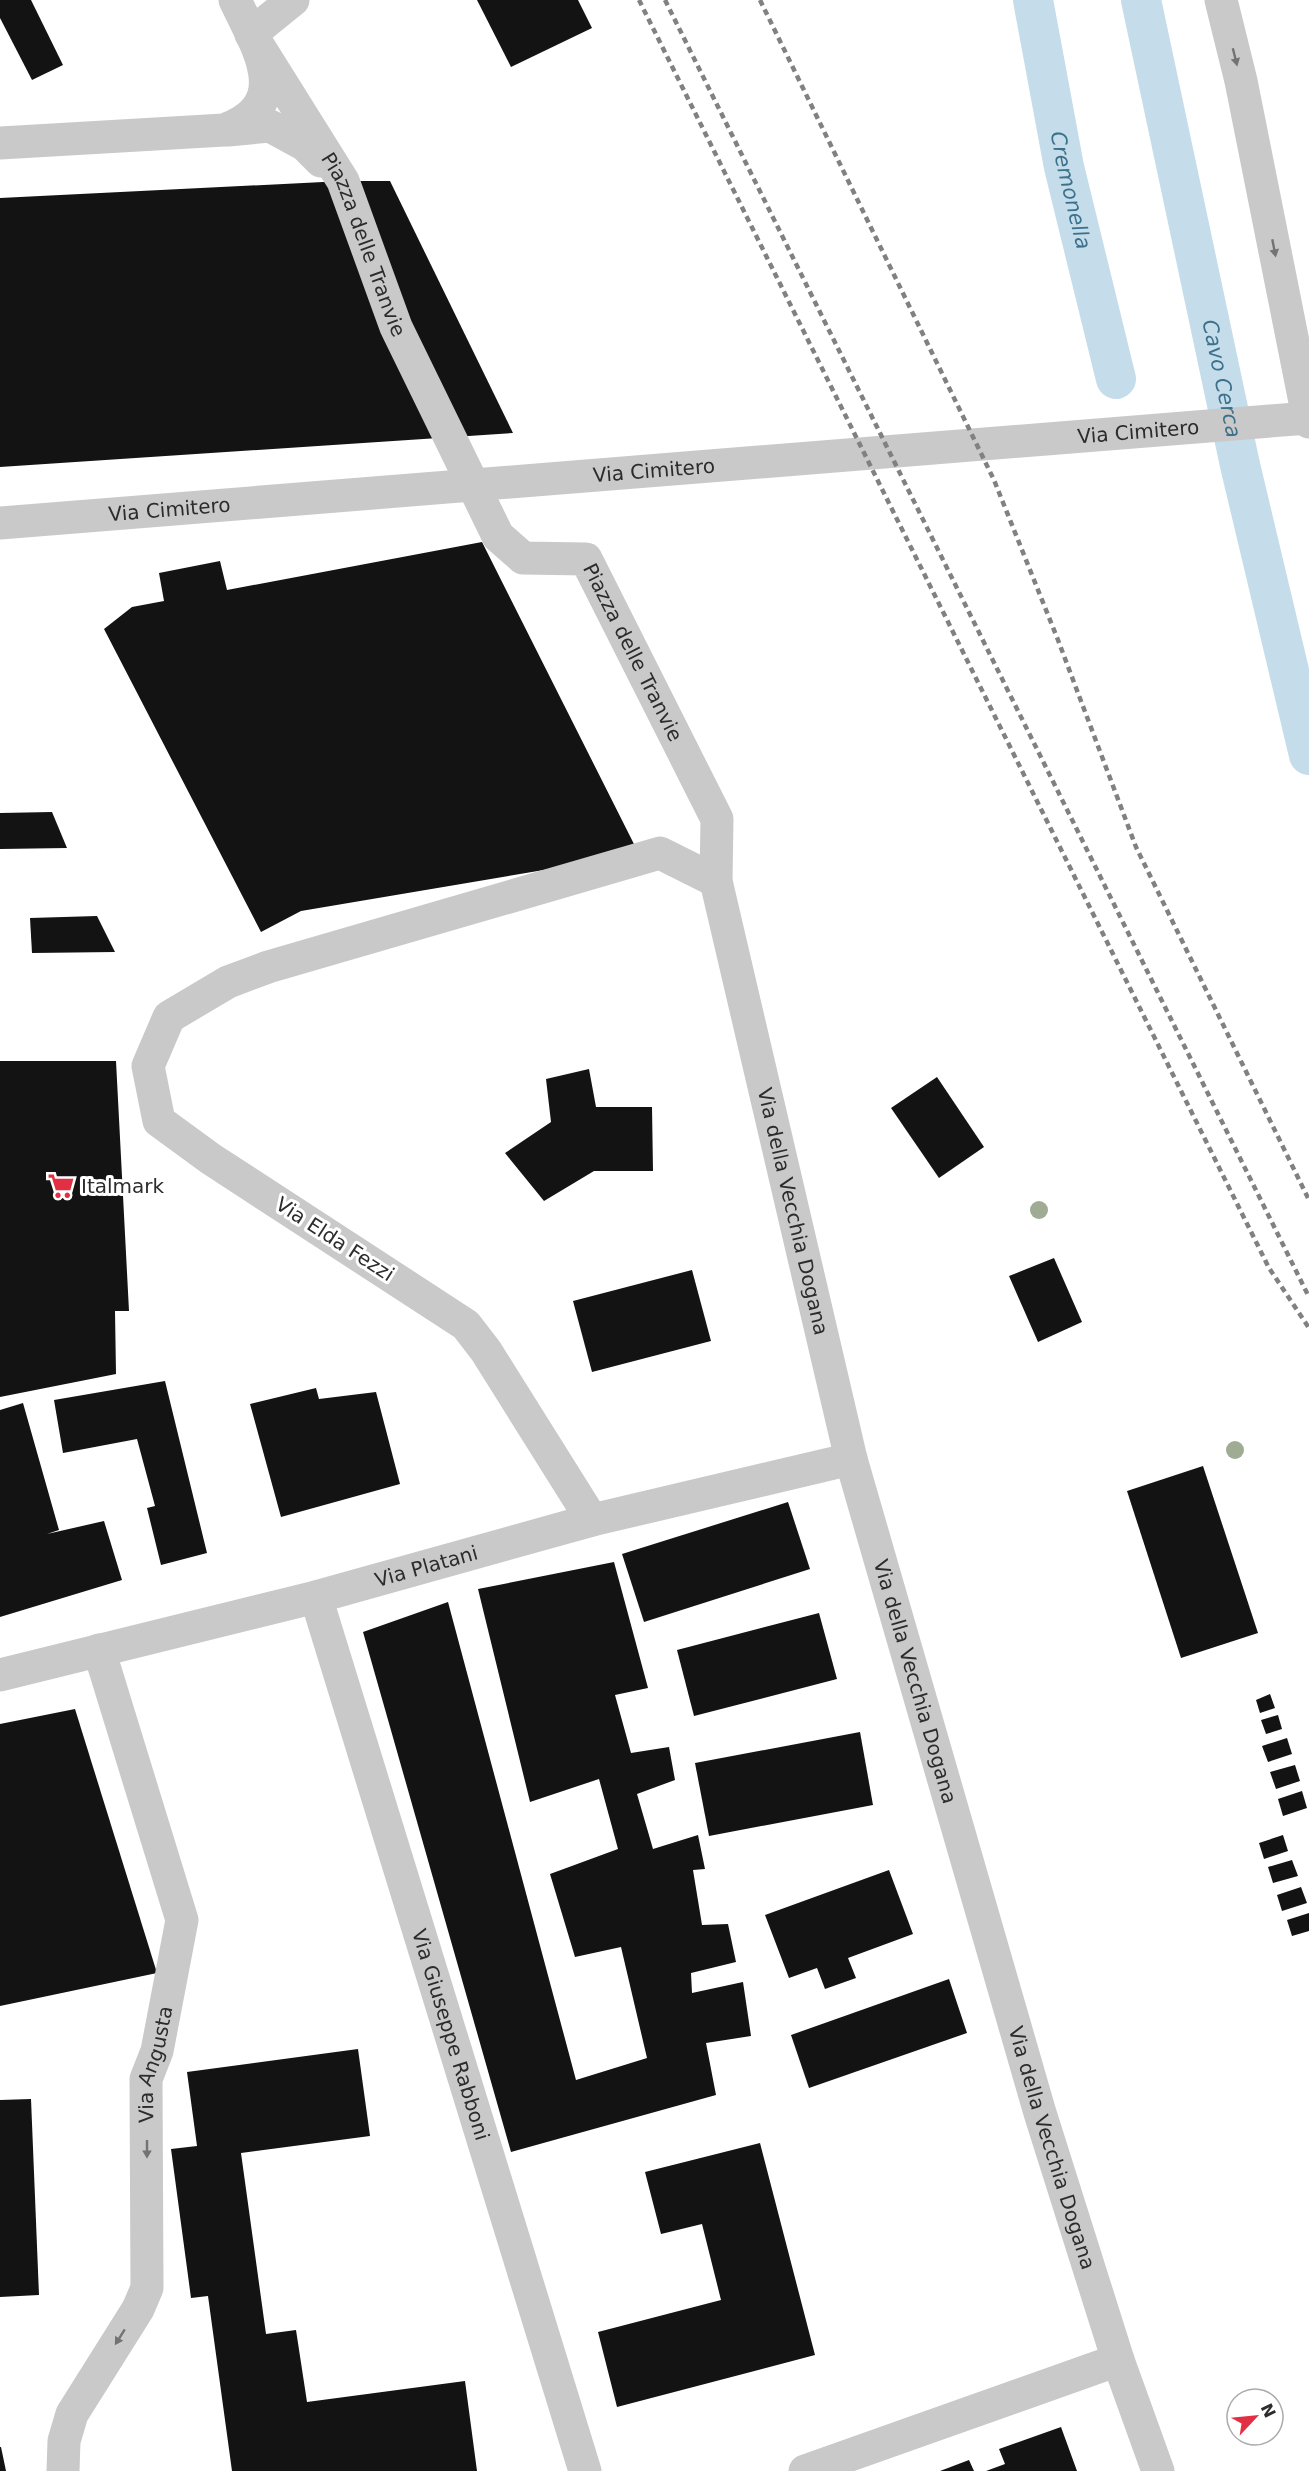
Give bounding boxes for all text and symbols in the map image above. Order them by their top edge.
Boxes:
one-way arrow [1230,48,1240,66]
water label: Cremonella [1046,129,1096,252]
street label: Piazza delle Tranvie [316,148,411,341]
one-way arrow [1270,238,1279,257]
water label: Cavo Cerca [1197,317,1246,440]
street label: Via Cimitero [1076,415,1200,448]
street label: Via Cimitero [592,454,716,487]
street label: Via Cimitero [108,493,231,526]
street label: Piazza delle Tranvie [578,559,688,745]
street label: Via della Vecchia Dogana [753,1085,834,1337]
supermarket icon: Italmark [46,1171,76,1201]
place label: Italmark [81,1174,165,1198]
street label: Via Elda Fezzi [271,1192,399,1286]
street label: Via Platani [372,1540,480,1592]
street label: Via della Vecchia Dogana [869,1557,962,1806]
street label: Via Giuseppe Rabboni [407,1926,495,2143]
street label: Via Angusta [132,2004,177,2123]
street label: Via della Vecchia Dogana [1004,2024,1101,2273]
one-way arrow [142,2140,152,2159]
one-way arrow [114,2329,125,2346]
north arrow [1225,2387,1285,2447]
text: N [1257,2400,1280,2421]

